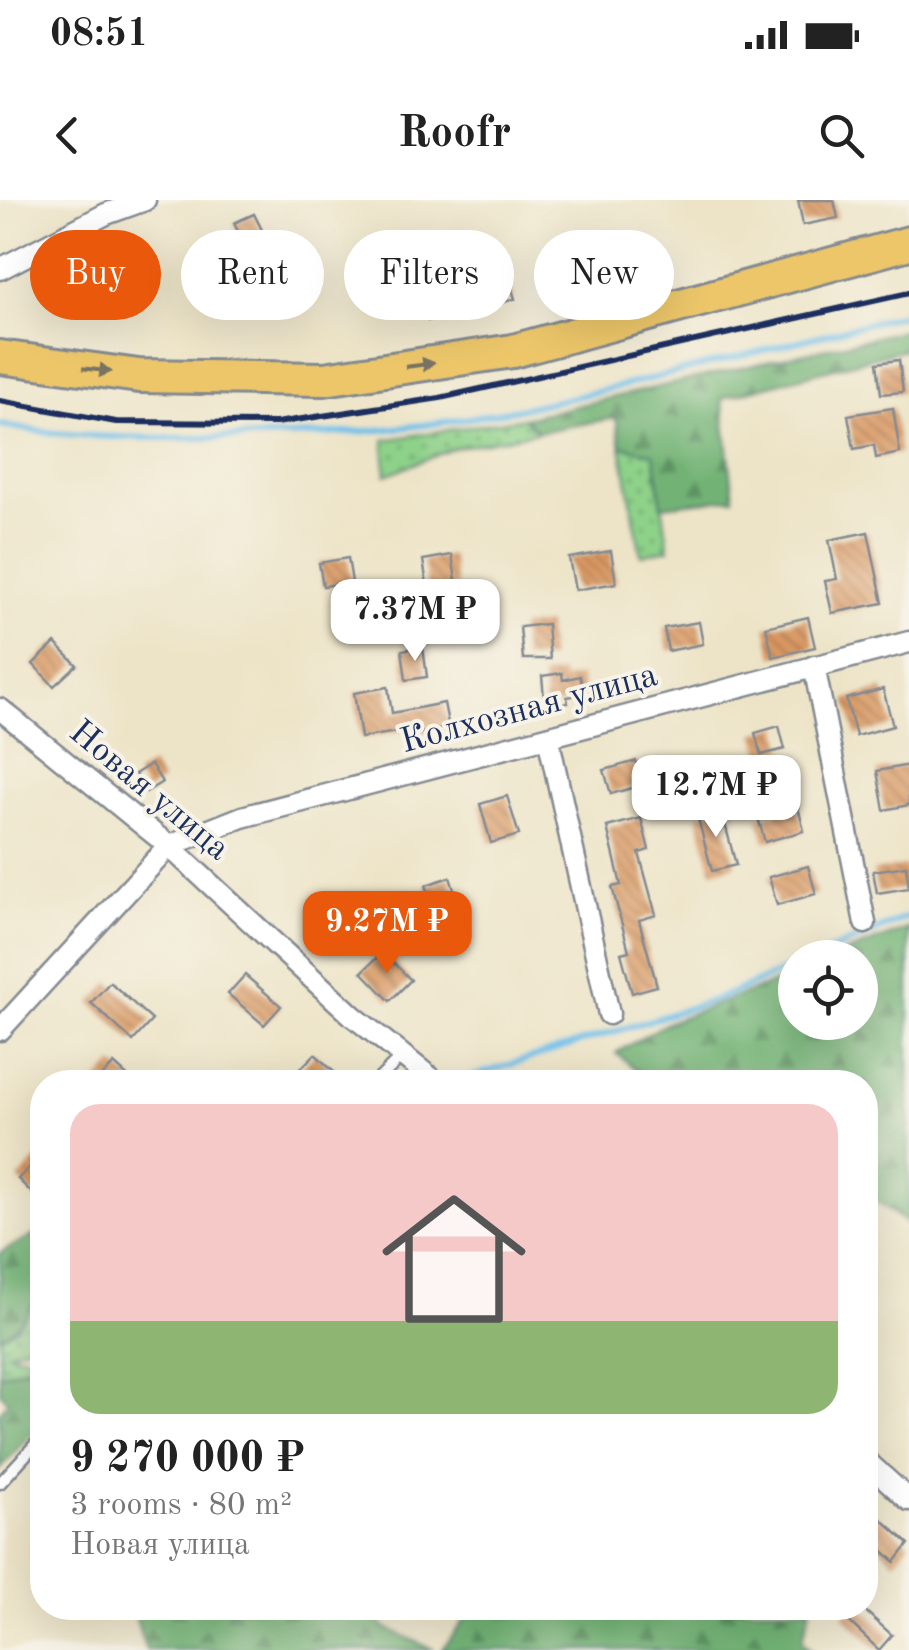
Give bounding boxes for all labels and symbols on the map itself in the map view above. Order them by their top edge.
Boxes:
one-way arrow [405,356,436,372]
one-way arrow [81,363,113,379]
pin: 7.37M ₽ [323,579,507,664]
street label: Колхозная улица [397,658,661,760]
street label: Новая улица [62,714,236,868]
pin: 12.7M ₽ [624,755,808,840]
pin: 9.27M ₽ [295,891,479,976]

